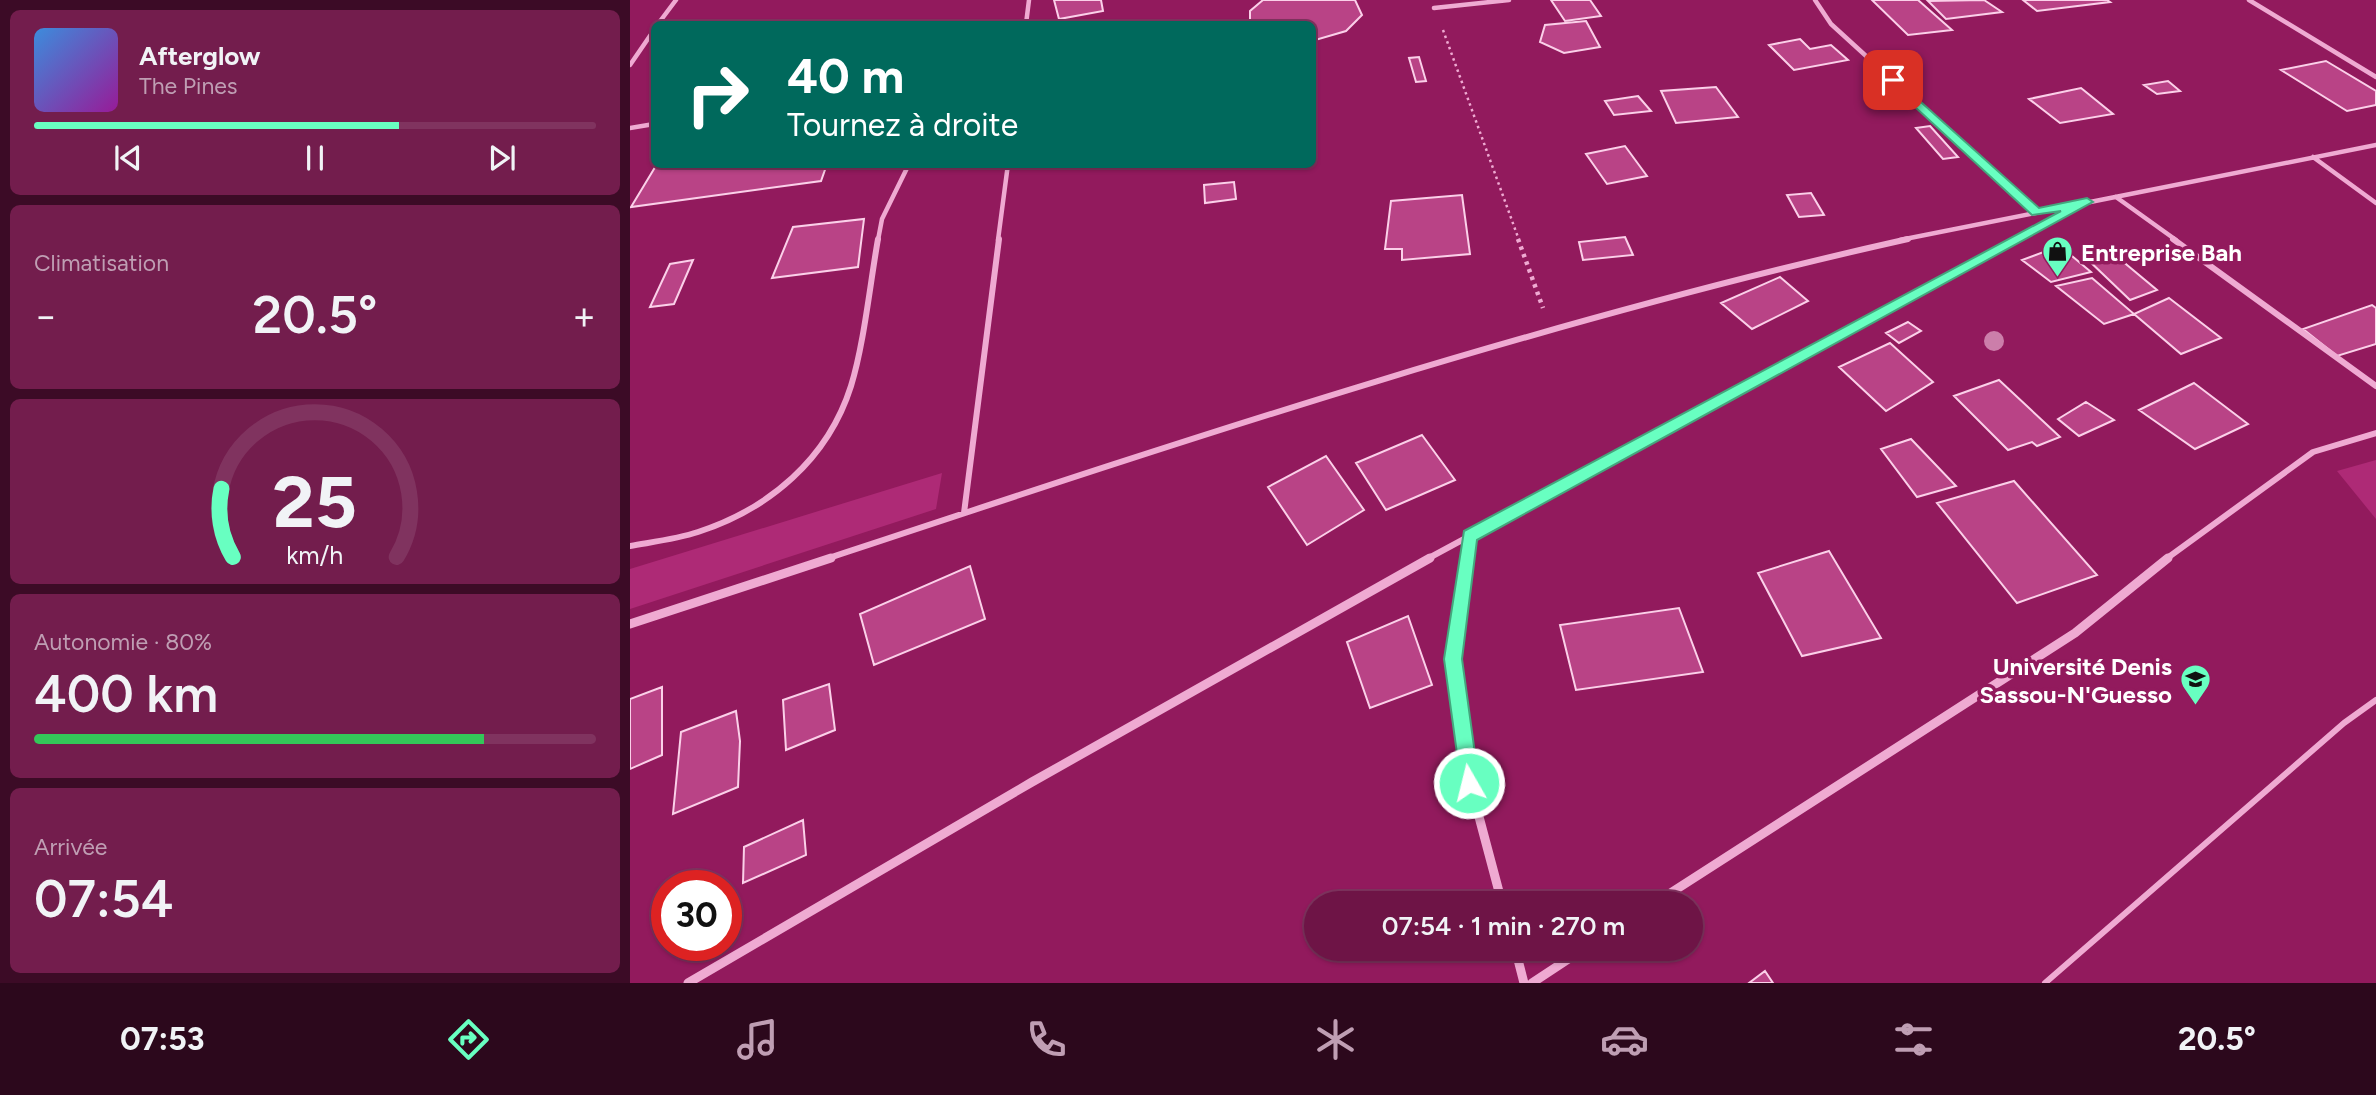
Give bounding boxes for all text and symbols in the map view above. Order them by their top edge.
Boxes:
text: Afterglow [139,40,261,72]
text: 40 m [787,46,904,105]
icon: right [672,49,763,140]
pin [1863,50,1923,110]
icon: arrive [1874,61,1912,99]
text: The Pines [139,72,238,100]
text: Tournez à droite [787,106,1018,144]
icon: previous [109,139,147,177]
icon: pause [296,139,334,177]
icon: next [483,139,521,177]
shop icon: Entreprise Bah [2041,235,2075,279]
place label: Entreprise Bah [2081,238,2242,267]
text: Climatisation [34,249,169,277]
text: 20.5° [253,284,377,346]
text: − [34,293,58,339]
text: + [572,293,596,339]
text: 25 [273,459,357,546]
text: km/h [286,540,344,570]
text: Autonomie · 80% [34,628,212,656]
place label: Université Denis Sassou-N'Guesso [1979,652,2172,709]
text: 400 km [34,663,218,725]
school or university icon: Université Denis Sassou-N'Guesso [2178,663,2212,707]
position arrow [1432,746,1506,820]
text: Arrivée [34,833,107,861]
text: 07:54 [34,868,173,930]
speed limit sign: 30 [651,870,742,961]
text: 07:54 · 1 min · 270 m [1382,910,1625,942]
icon: directions [444,1015,493,1064]
icon: music [733,1015,782,1064]
icon: phone [1022,1015,1071,1064]
icon: climate [1311,1015,1360,1064]
icon: car [1600,1015,1649,1064]
icon: filters [1889,1015,1938,1064]
text: 07:53 [120,1020,205,1058]
text: 20.5° [2178,1020,2256,1058]

